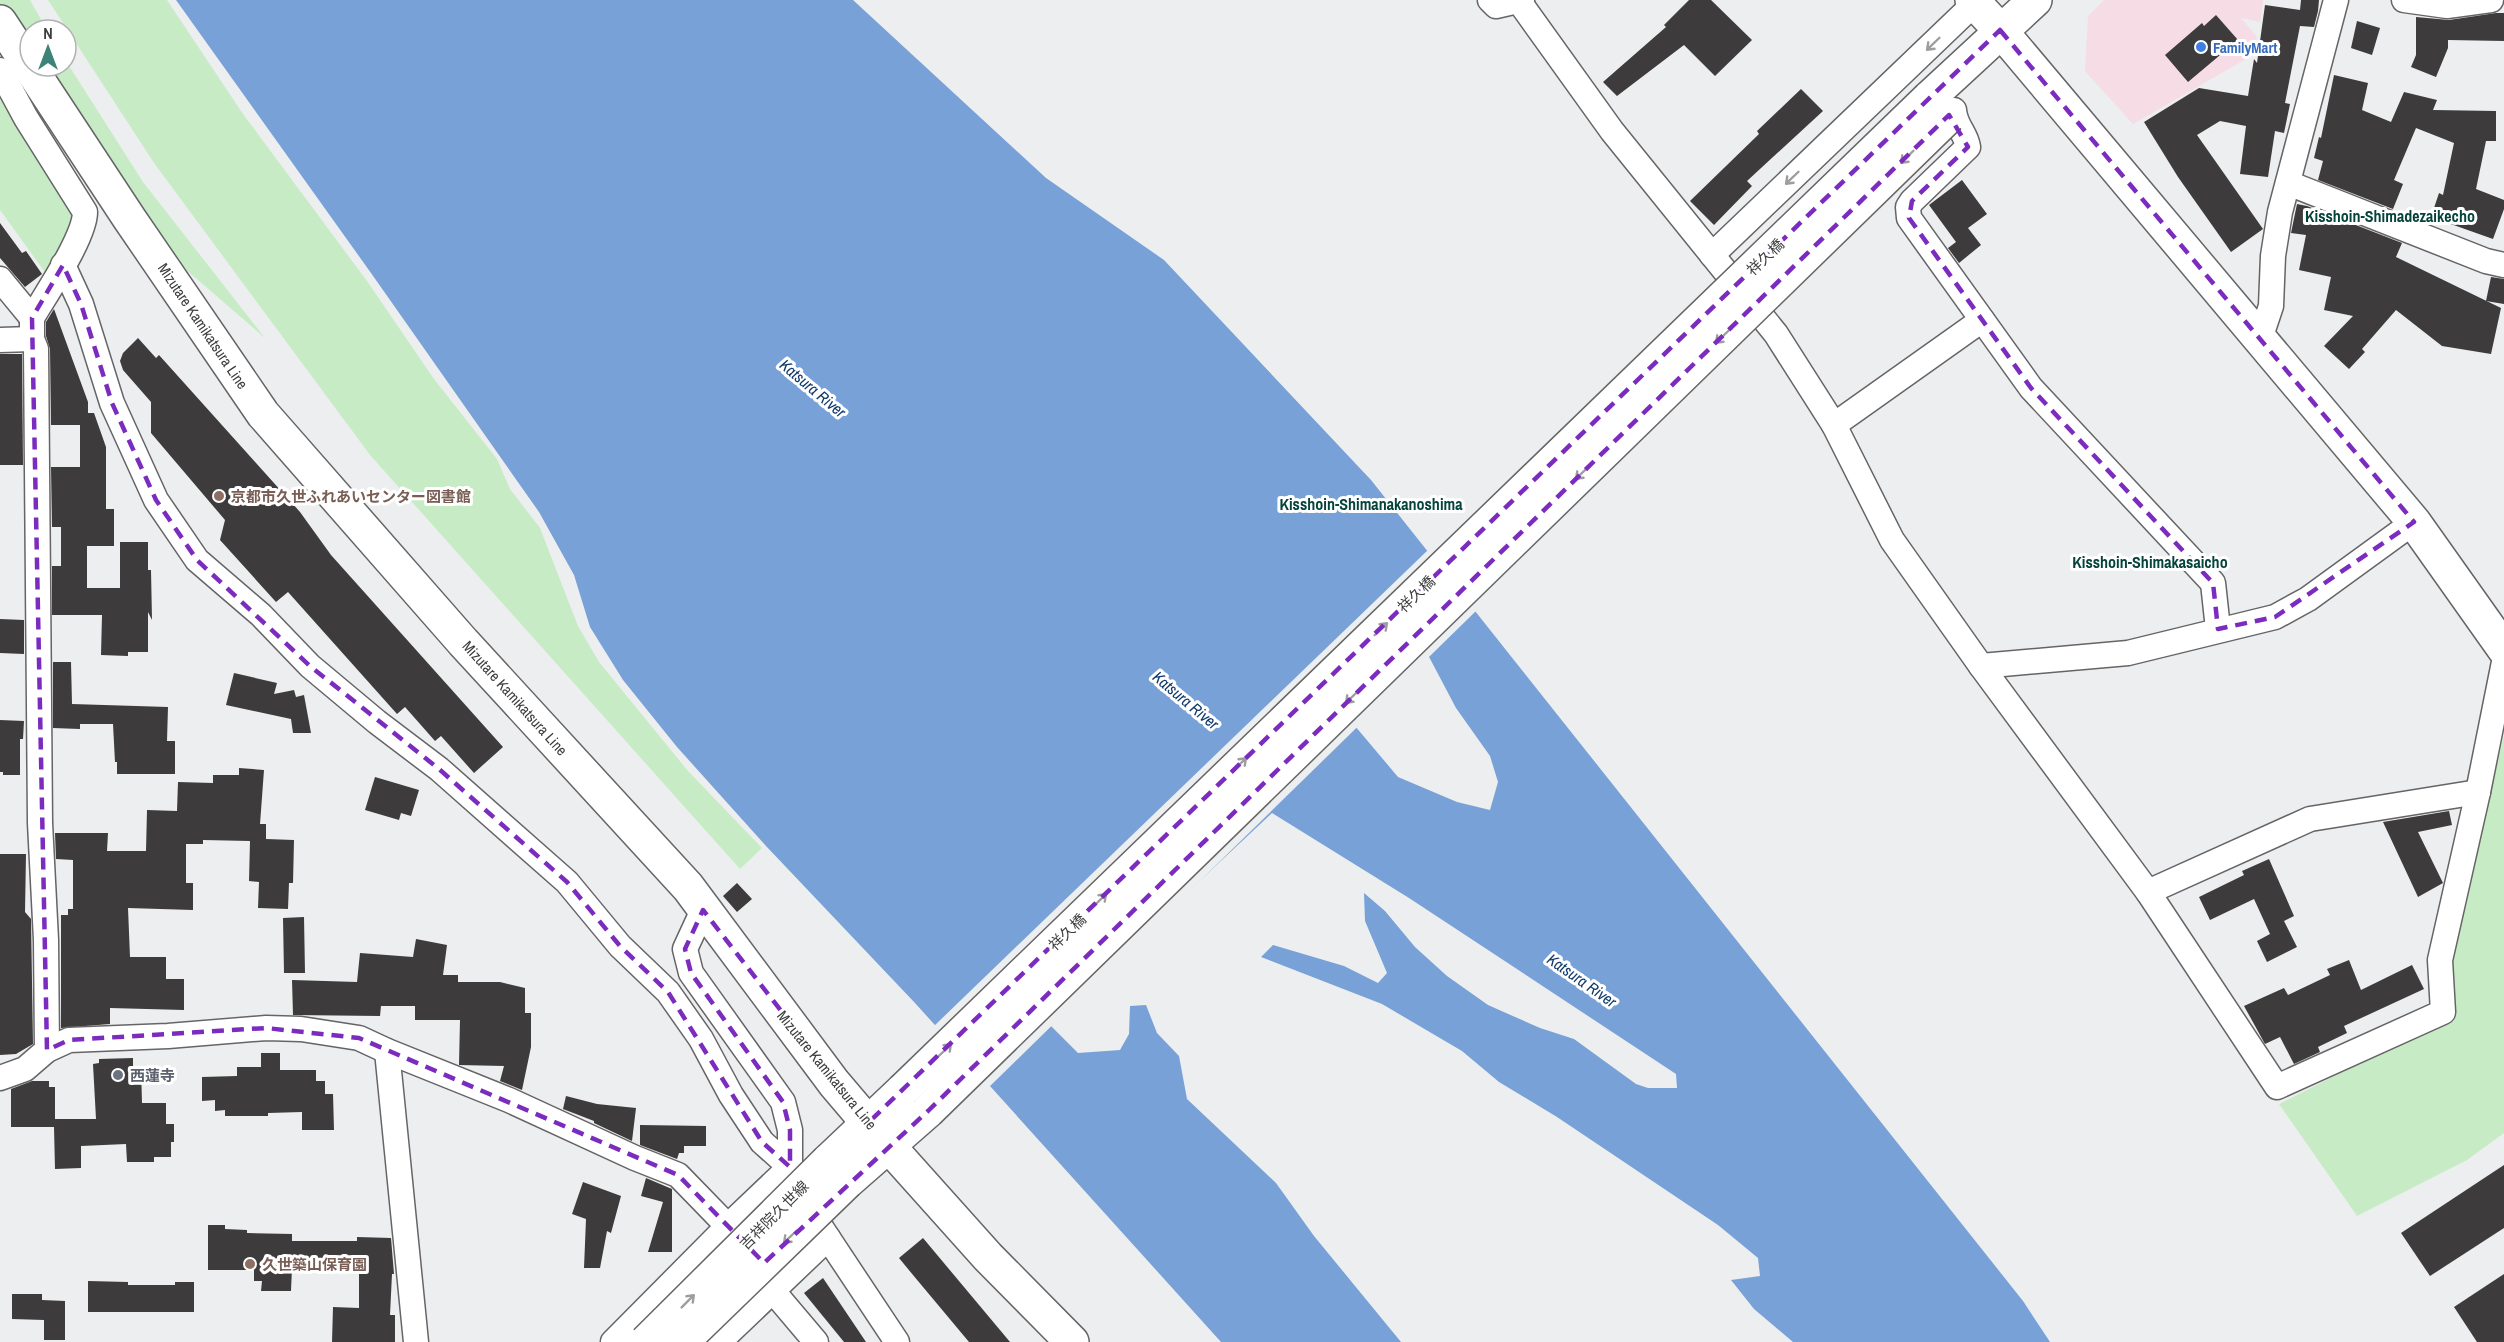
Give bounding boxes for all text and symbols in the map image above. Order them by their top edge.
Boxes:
north arrow [18,18,78,78]
text: N [43,22,53,44]
one-way arrow [1926,36,1941,51]
place label: FamilyMart [2213,37,2277,58]
marker: FamilyMart [2194,40,2208,54]
one-way arrow [1899,149,1914,164]
one-way arrow [1785,171,1800,185]
district label: Kisshoin-Shimadezaikecho [2305,205,2475,227]
street label: 祥久橋 [1742,234,1788,280]
street label: Mizutare Kamikatsura Line [153,259,253,393]
one-way arrow [1714,329,1729,344]
water label: Katsura River [775,354,851,423]
one-way arrow [1575,466,1590,480]
place label: 京都市久世ふれあいセンター図書館 [231,486,471,507]
marker: 京都市久世ふれあいセンター図書館 [212,489,226,503]
district label: Kisshoin-Shimanakanoshima [1279,493,1463,515]
district label: Kisshoin-Shimakasaicho [2072,551,2228,573]
street label: 祥久橋 [1393,571,1439,617]
one-way arrow [1373,621,1388,636]
street label: Mizutare Kamikatsura Line [458,636,572,760]
water label: Katsura River [1148,666,1224,735]
one-way arrow [1345,690,1360,704]
one-way arrow [1233,757,1248,771]
one-way arrow [1093,892,1108,907]
street label: 祥久橋 [1044,909,1090,955]
water label: Katsura River [1543,948,1622,1012]
street label: Mizutare Kamikatsura Line [772,1006,882,1134]
one-way arrow [937,1043,952,1057]
place label: 西蓮寺 [130,1065,175,1086]
marker: 西蓮寺 [111,1068,125,1082]
street label: 吉祥院久世線 [735,1176,813,1254]
one-way arrow [783,1230,798,1244]
place label: 久世築山保育園 [262,1254,367,1275]
marker: 久世築山保育園 [243,1257,257,1271]
one-way arrow [680,1293,695,1308]

